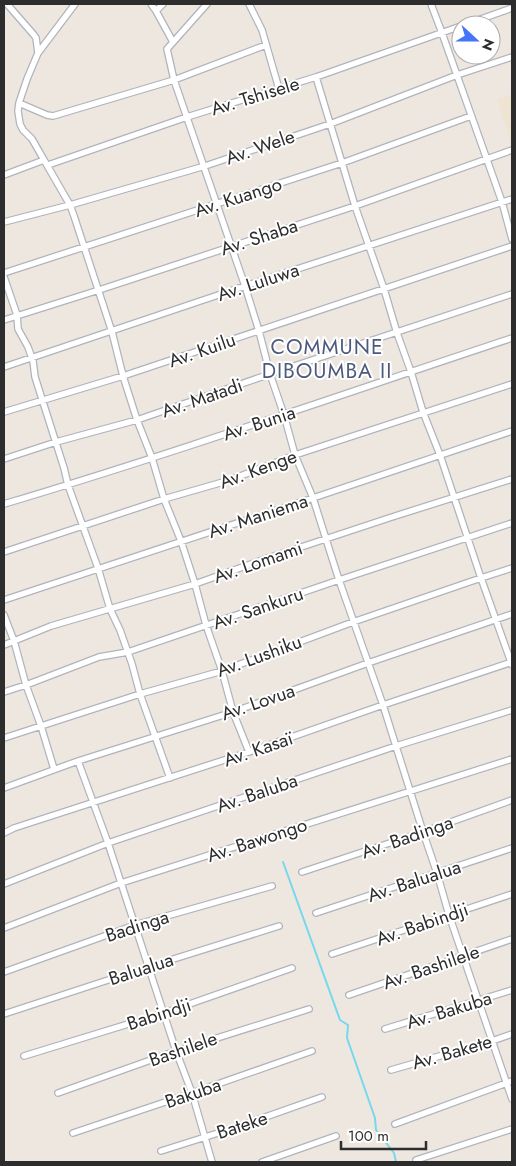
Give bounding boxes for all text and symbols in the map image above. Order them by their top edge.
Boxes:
north arrow [451,15,501,65]
text: N [477,36,499,53]
street label: Av. Tshisele [207,70,303,122]
street label: Av. Wele [222,123,298,171]
street label: Av. Kuango [191,170,285,224]
street label: Av. Shaba [217,212,301,262]
street label: Av. Luluwa [214,256,302,308]
street label: Av. Kuilu [165,326,239,374]
district label: COMMUNE DIBOUMBA II [262,332,392,386]
street label: Av. Matadi [158,372,246,424]
street label: Av. Bunia [219,399,299,447]
street label: Av. Kenge [215,442,301,495]
street label: Av. Maniema [205,487,311,545]
street label: Av. Lomami [210,534,306,590]
street label: Av. Sankuru [209,580,307,636]
street label: Av. Lushiku [213,628,305,684]
street label: Av. Lovua [218,677,298,727]
street label: Av. Kasaï [220,724,297,773]
street label: Av. Baluba [213,767,301,819]
street label: Av. Badinga [357,809,457,865]
street label: Av. Bawongo [203,811,311,869]
street label: Av. Balualua [364,853,464,909]
street label: Av. Babindji [372,896,472,952]
street label: Badinga [102,903,172,949]
street label: Av. Bashilele [379,938,483,996]
street label: Balualua [105,946,177,992]
street label: Av. Bakuba [403,984,495,1036]
street label: Babindji [123,991,195,1037]
street label: Bashilele [145,1025,221,1073]
street label: Av. Bakete [409,1028,495,1076]
street label: Bakuba [161,1071,225,1115]
street label: Bateke [213,1104,271,1146]
scale bar [341,1118,426,1150]
text: 100 m [348,1125,389,1147]

